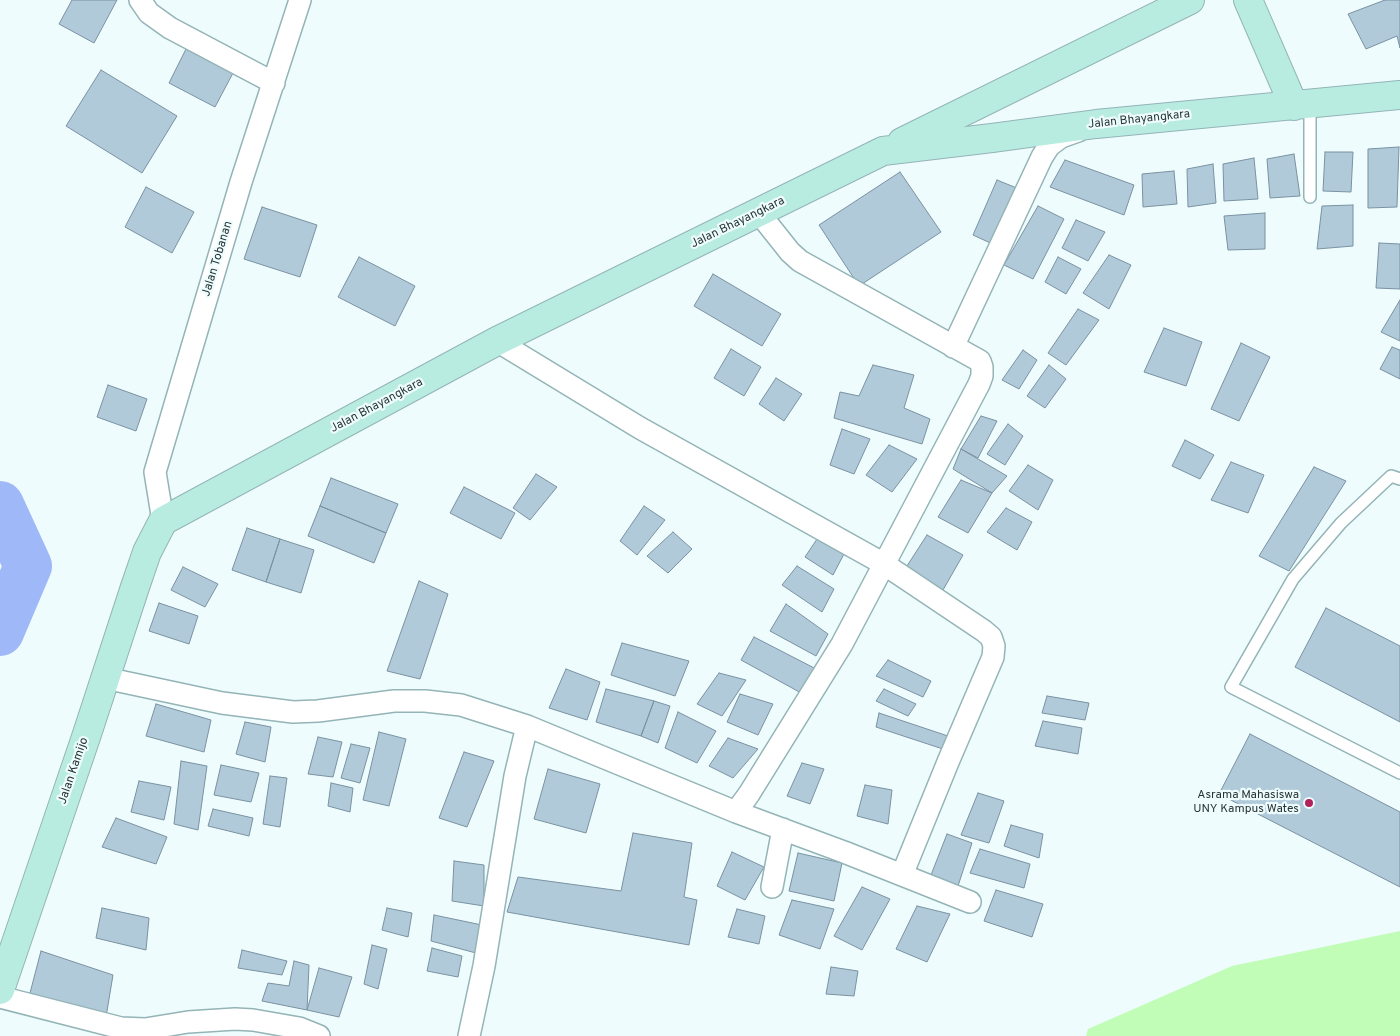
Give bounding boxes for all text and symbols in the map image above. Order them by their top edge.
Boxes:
street label: Jalan Bhayangkara [1087,107,1191,133]
street label: Jalan Bhayangkara [689,194,787,252]
street label: Jalan Tobanan [200,220,236,298]
street label: Jalan Bhayangkara [328,376,426,436]
street label: Jalan Kamijo [56,736,92,806]
place label: Asrama Mahasiswa UNY Kampus Wates [1193,789,1299,817]
marker: Asrama Mahasiswa UNY Kampus Wates [1303,797,1315,809]

